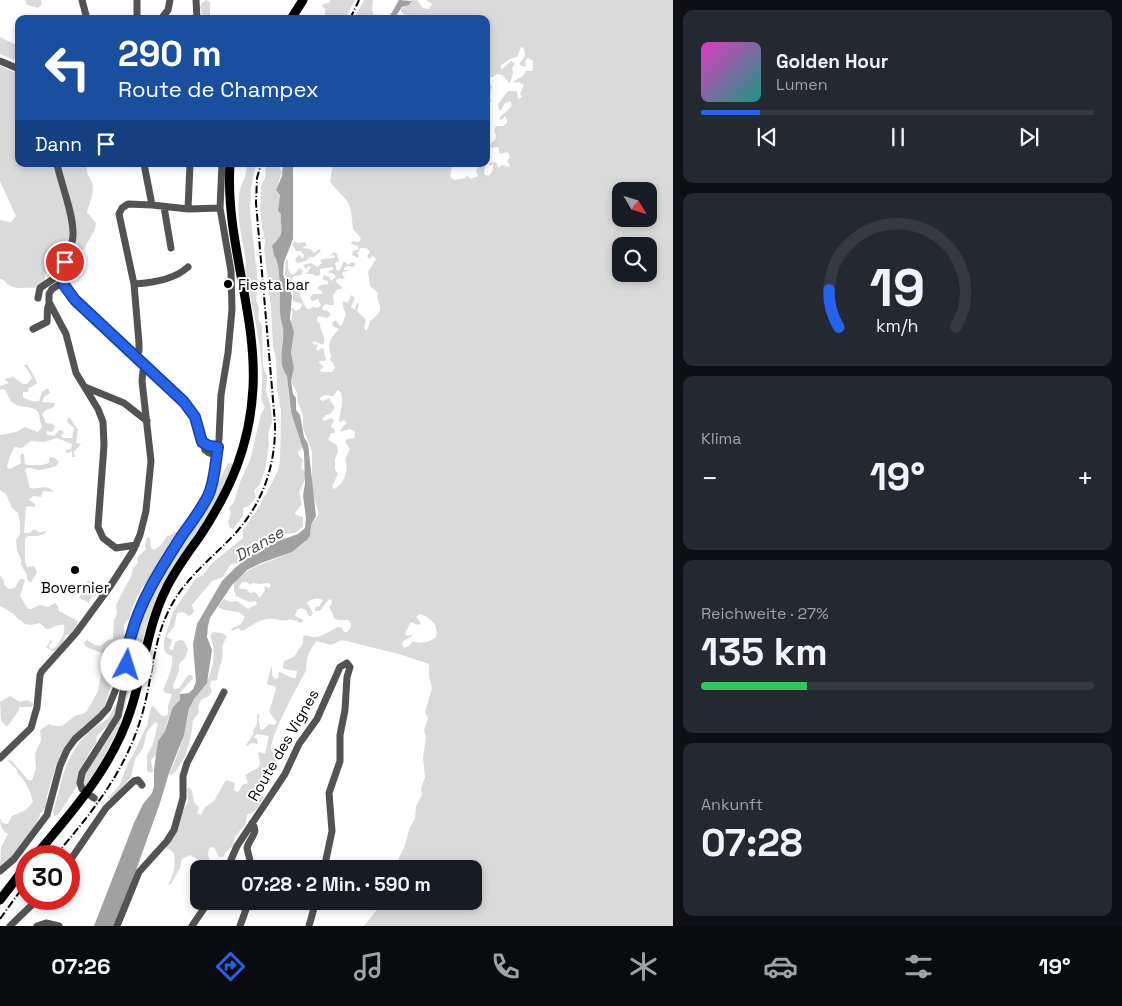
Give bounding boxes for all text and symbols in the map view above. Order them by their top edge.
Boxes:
text: 290 m [118,32,222,76]
icon: left [35,35,100,100]
text: Golden Hour [776,49,888,74]
text: Lumen [776,74,828,95]
text: Route de Champex [118,75,319,103]
icon: previous [753,123,781,151]
icon: pause [884,123,912,151]
icon: next [1015,123,1043,151]
icon: arrive [92,130,120,158]
text: Dann [35,132,82,157]
north arrow [612,182,658,228]
map controls [612,182,657,282]
button: search [612,237,657,282]
pin [44,241,86,283]
icon: arrive [51,248,79,276]
text: 19 [870,255,925,321]
place label: Fiesta bar [238,275,310,294]
marker: Fiesta bar [222,278,234,290]
text: km/h [876,314,919,337]
text: Klima [701,428,742,449]
text: 19° [870,453,925,501]
text: − [701,460,718,496]
text: + [1077,460,1094,496]
water label: Dranse [231,521,288,566]
marker: Bovernier [69,564,81,576]
place label: Bovernier [41,578,110,597]
text: Reichweite · 27% [701,603,829,624]
text: 135 km [701,628,828,676]
position arrow [100,638,152,690]
street label: Route des Vignes [243,686,323,804]
text: Ankunft [701,794,763,815]
text: 07:28 [701,819,803,867]
speed limit sign: 30 [15,845,80,910]
text: 07:28 · 2 Min. · 590 m [241,872,431,897]
icon: directions [213,949,248,984]
icon: music [351,949,386,984]
icon: phone [488,949,523,984]
icon: climate [626,949,661,984]
icon: car [763,949,798,984]
icon: filters [901,949,936,984]
text: 07:26 [51,952,111,980]
text: 19° [1038,952,1071,980]

